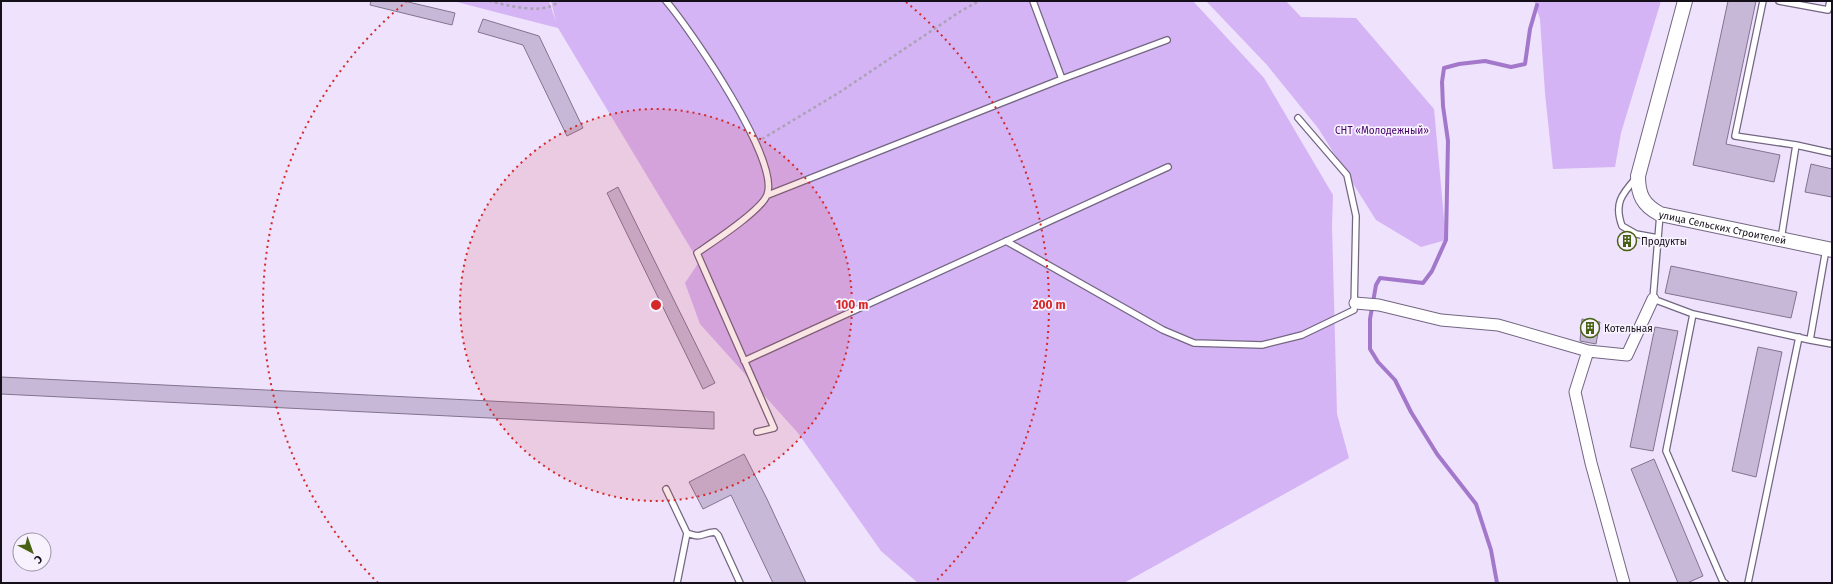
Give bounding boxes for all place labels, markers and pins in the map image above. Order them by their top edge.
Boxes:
building icon: Продукты [1616,230,1638,252]
place label: Продукты [1641,236,1687,248]
centre of rings [649,298,663,312]
building icon: Котельная [1579,317,1601,339]
place label: Котельная [1604,323,1653,335]

